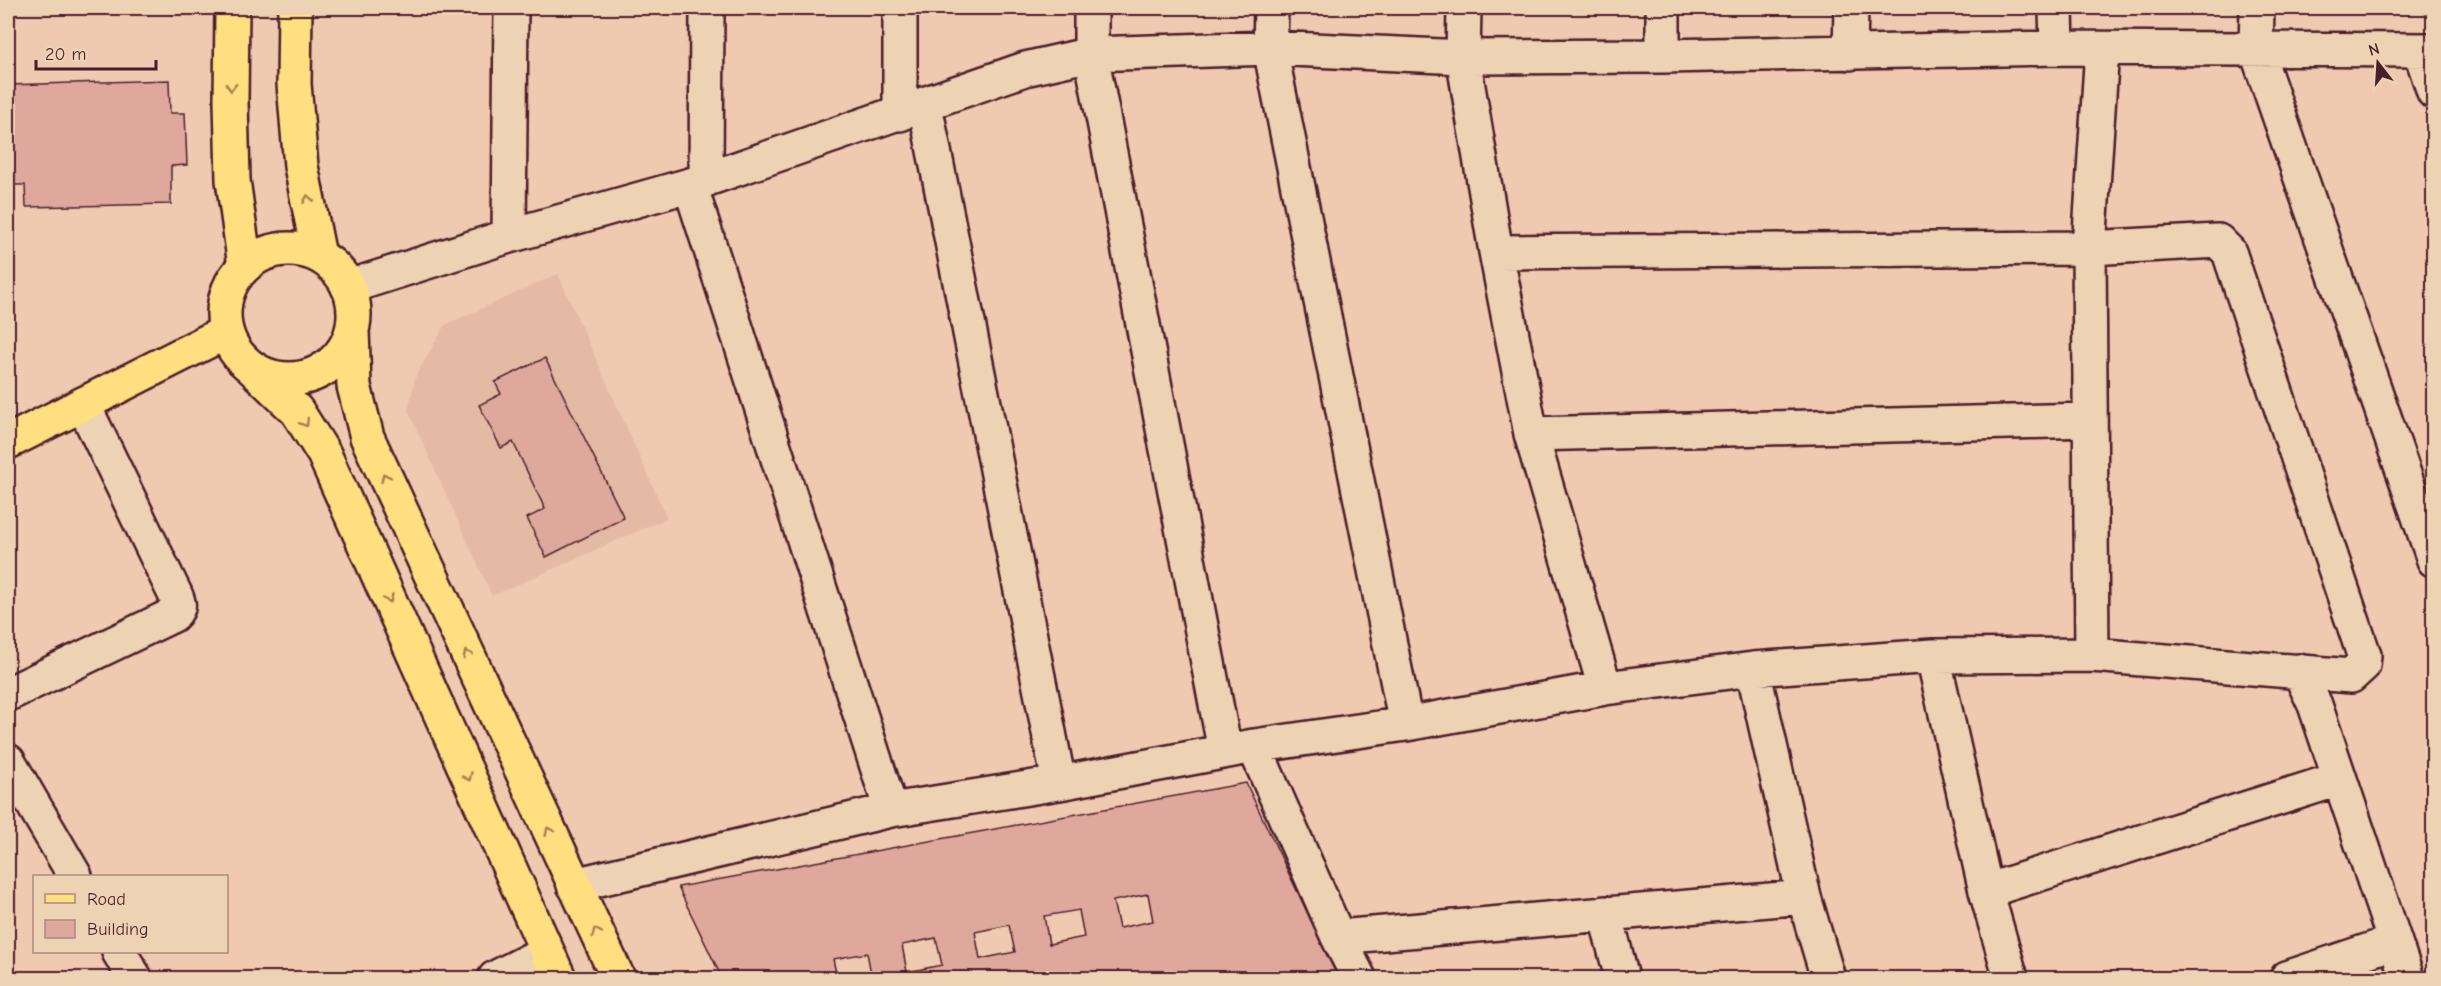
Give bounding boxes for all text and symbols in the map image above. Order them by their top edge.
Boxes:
scale bar [36,33,156,71]
north arrow [2348,33,2408,93]
text: N [2366,39,2382,60]
text: 20 m [45,44,86,65]
one-way arrow [225,82,237,91]
one-way arrow [302,194,315,204]
one-way arrow [297,417,309,427]
one-way arrow [381,473,393,484]
one-way arrow [381,593,393,604]
one-way arrow [463,650,475,661]
one-way arrow [461,771,473,782]
one-way arrow [544,827,556,838]
legend [33,875,228,953]
text: Road [87,889,126,910]
text: Building [87,919,149,940]
one-way arrow [591,927,603,938]

